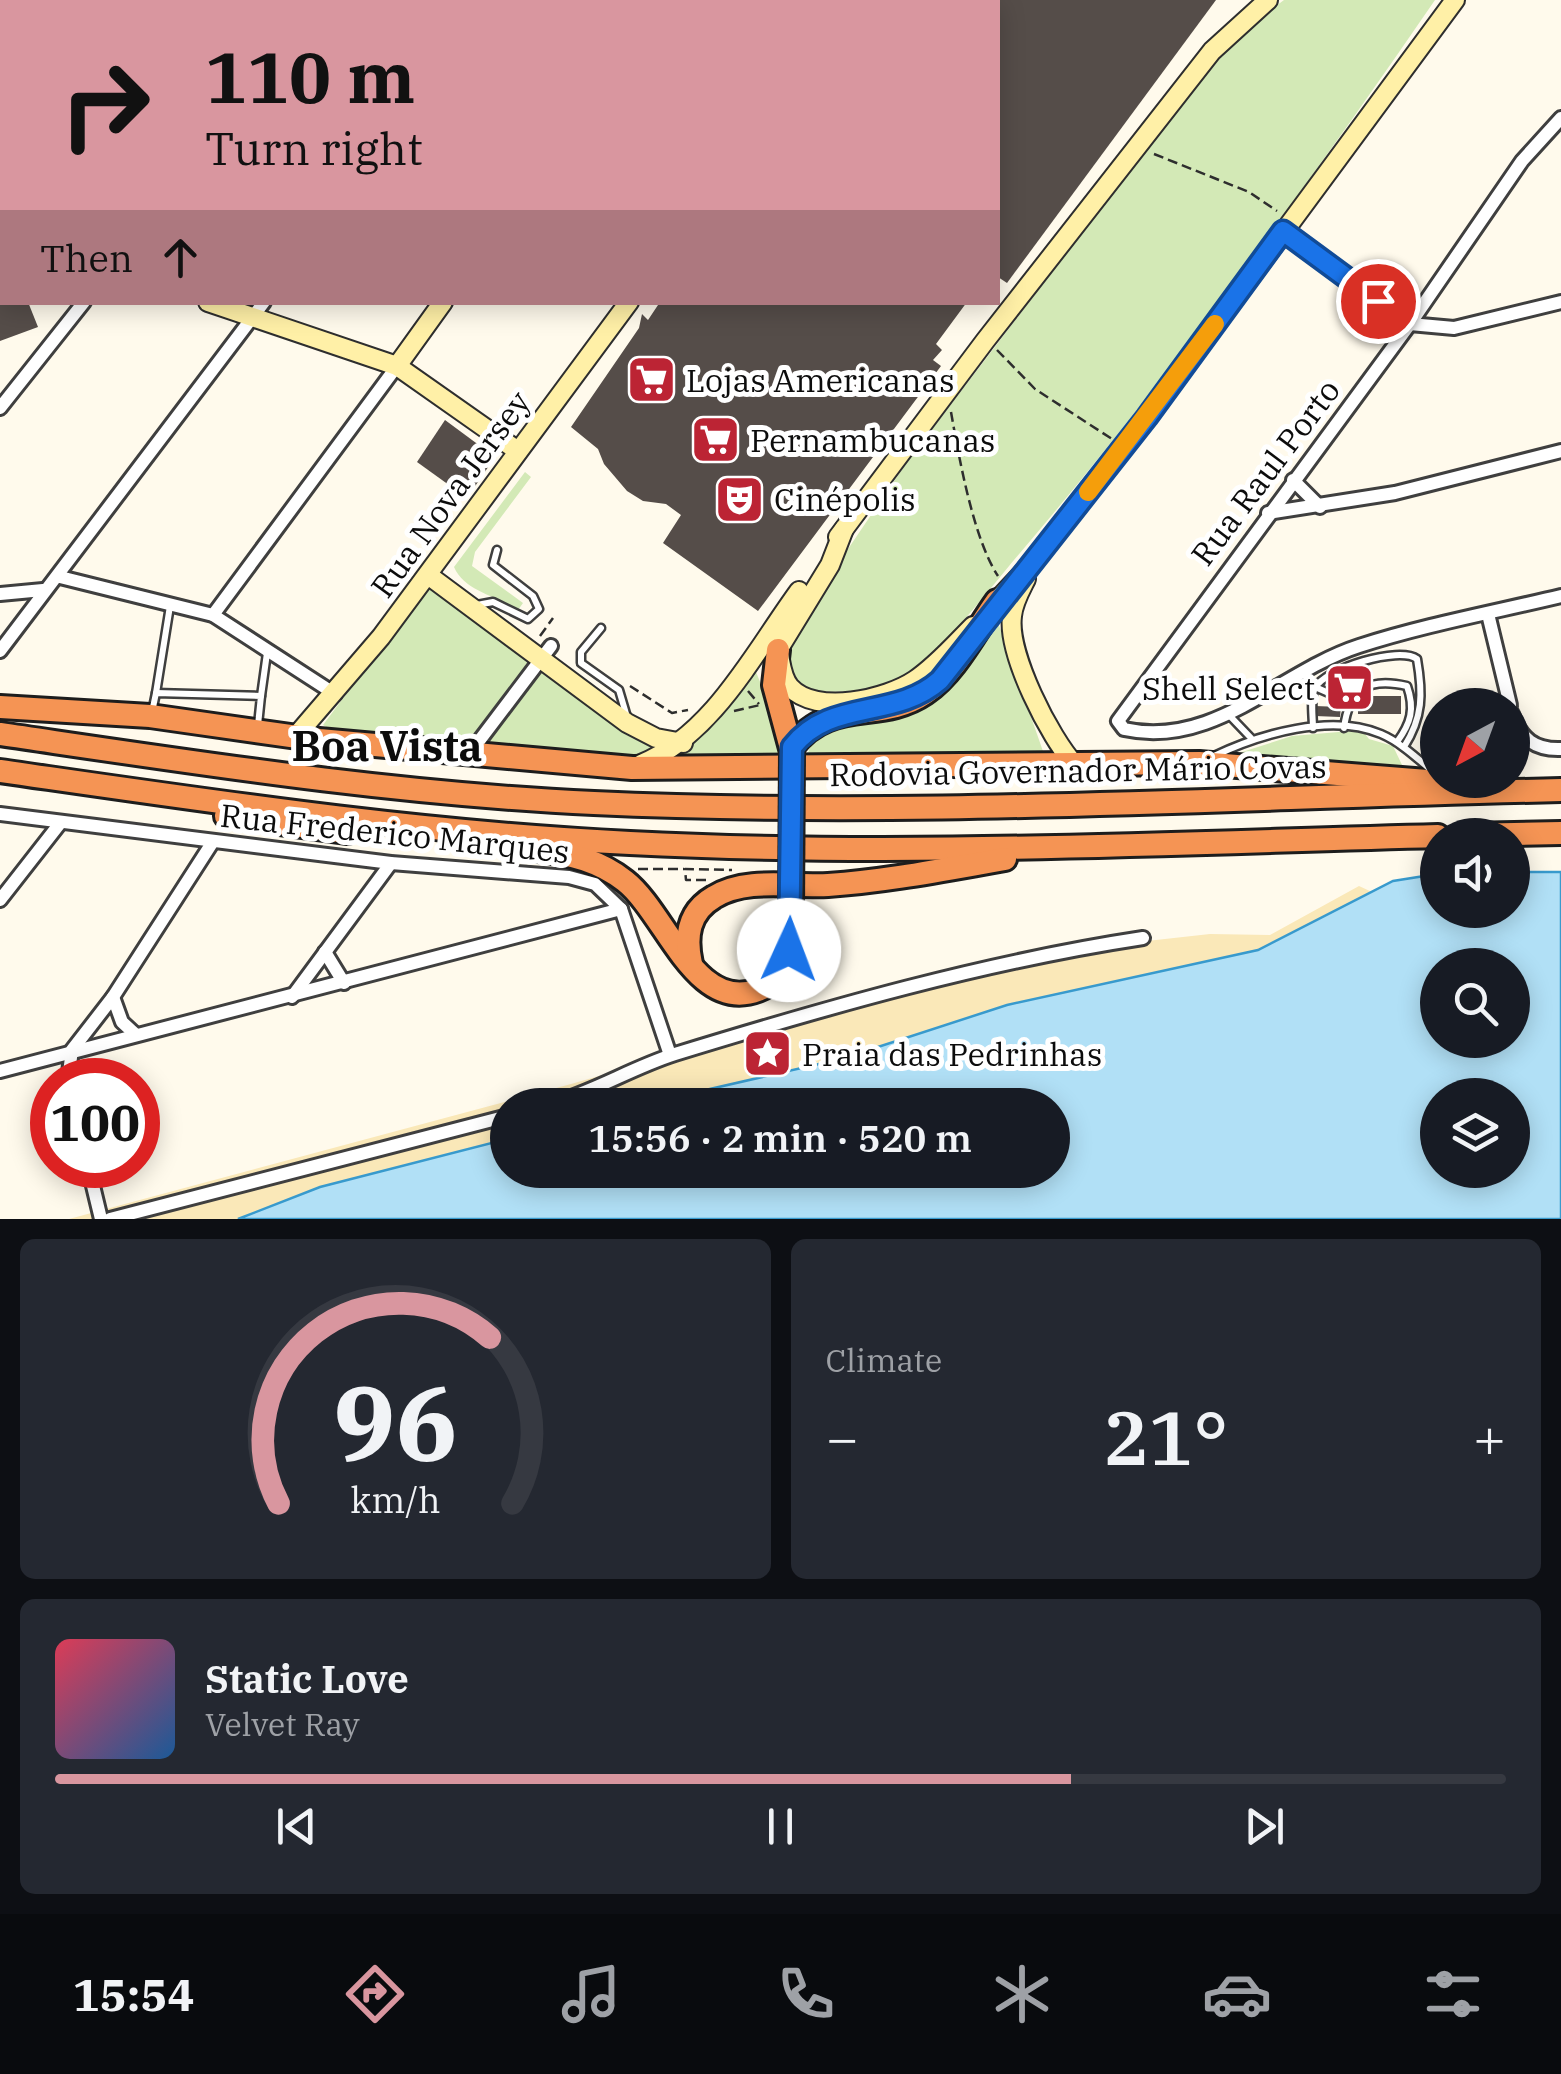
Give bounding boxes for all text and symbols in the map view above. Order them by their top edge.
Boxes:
text: 110 m [205,31,415,122]
icon: right [40,40,170,170]
text: Turn right [205,119,423,177]
icon: ahead [153,230,208,285]
text: Then [40,233,133,282]
pin [1336,259,1421,344]
icon: arrive [1351,274,1406,329]
supermarket icon: Lojas Americanas [625,354,677,406]
place label: Lojas Americanas [686,359,955,401]
street label: Rua Raul Porto [1181,370,1349,574]
street label: Rua Nova Jersey [361,382,540,606]
supermarket icon: Pernambucanas [689,414,741,466]
place label: Pernambucanas [750,419,995,461]
theatre icon: Cinépolis [713,473,765,525]
place label: Cinépolis [774,478,916,520]
supermarket icon: Shell Select [1324,662,1376,714]
place label: Shell Select [1142,667,1315,709]
north arrow [1420,688,1530,798]
map controls [1420,688,1530,1188]
district label: Boa Vista [291,718,483,773]
street label: Rodovia Governador Mário Covas [829,745,1327,795]
street label: Rua Frederico Marques [218,794,572,872]
button: sound [1420,818,1530,928]
position arrow [737,898,841,1002]
button: search [1420,948,1530,1058]
place icon: Praia das Pedrinhas [741,1028,793,1080]
place label: Praia das Pedrinhas [802,1033,1102,1075]
speed limit sign: 100 [30,1058,160,1188]
button: layers [1420,1078,1530,1188]
text: 15:56 · 2 min · 520 m [588,1113,972,1162]
text: Climate [826,1339,942,1381]
text: 96 [333,1354,458,1490]
text: 21° [1103,1388,1228,1486]
text: − [826,1402,859,1473]
text: + [1473,1402,1506,1473]
text: km/h [350,1476,440,1523]
text: Static Love [205,1654,409,1703]
text: Velvet Ray [205,1703,360,1745]
icon: previous [269,1799,324,1854]
icon: pause [753,1799,808,1854]
icon: next [1237,1799,1292,1854]
icon: directions [340,1959,410,2029]
icon: music [556,1959,626,2029]
icon: phone [771,1959,841,2029]
icon: climate [987,1959,1057,2029]
icon: car [1202,1959,1272,2029]
icon: filters [1418,1959,1488,2029]
text: 15:54 [73,1965,194,2023]

